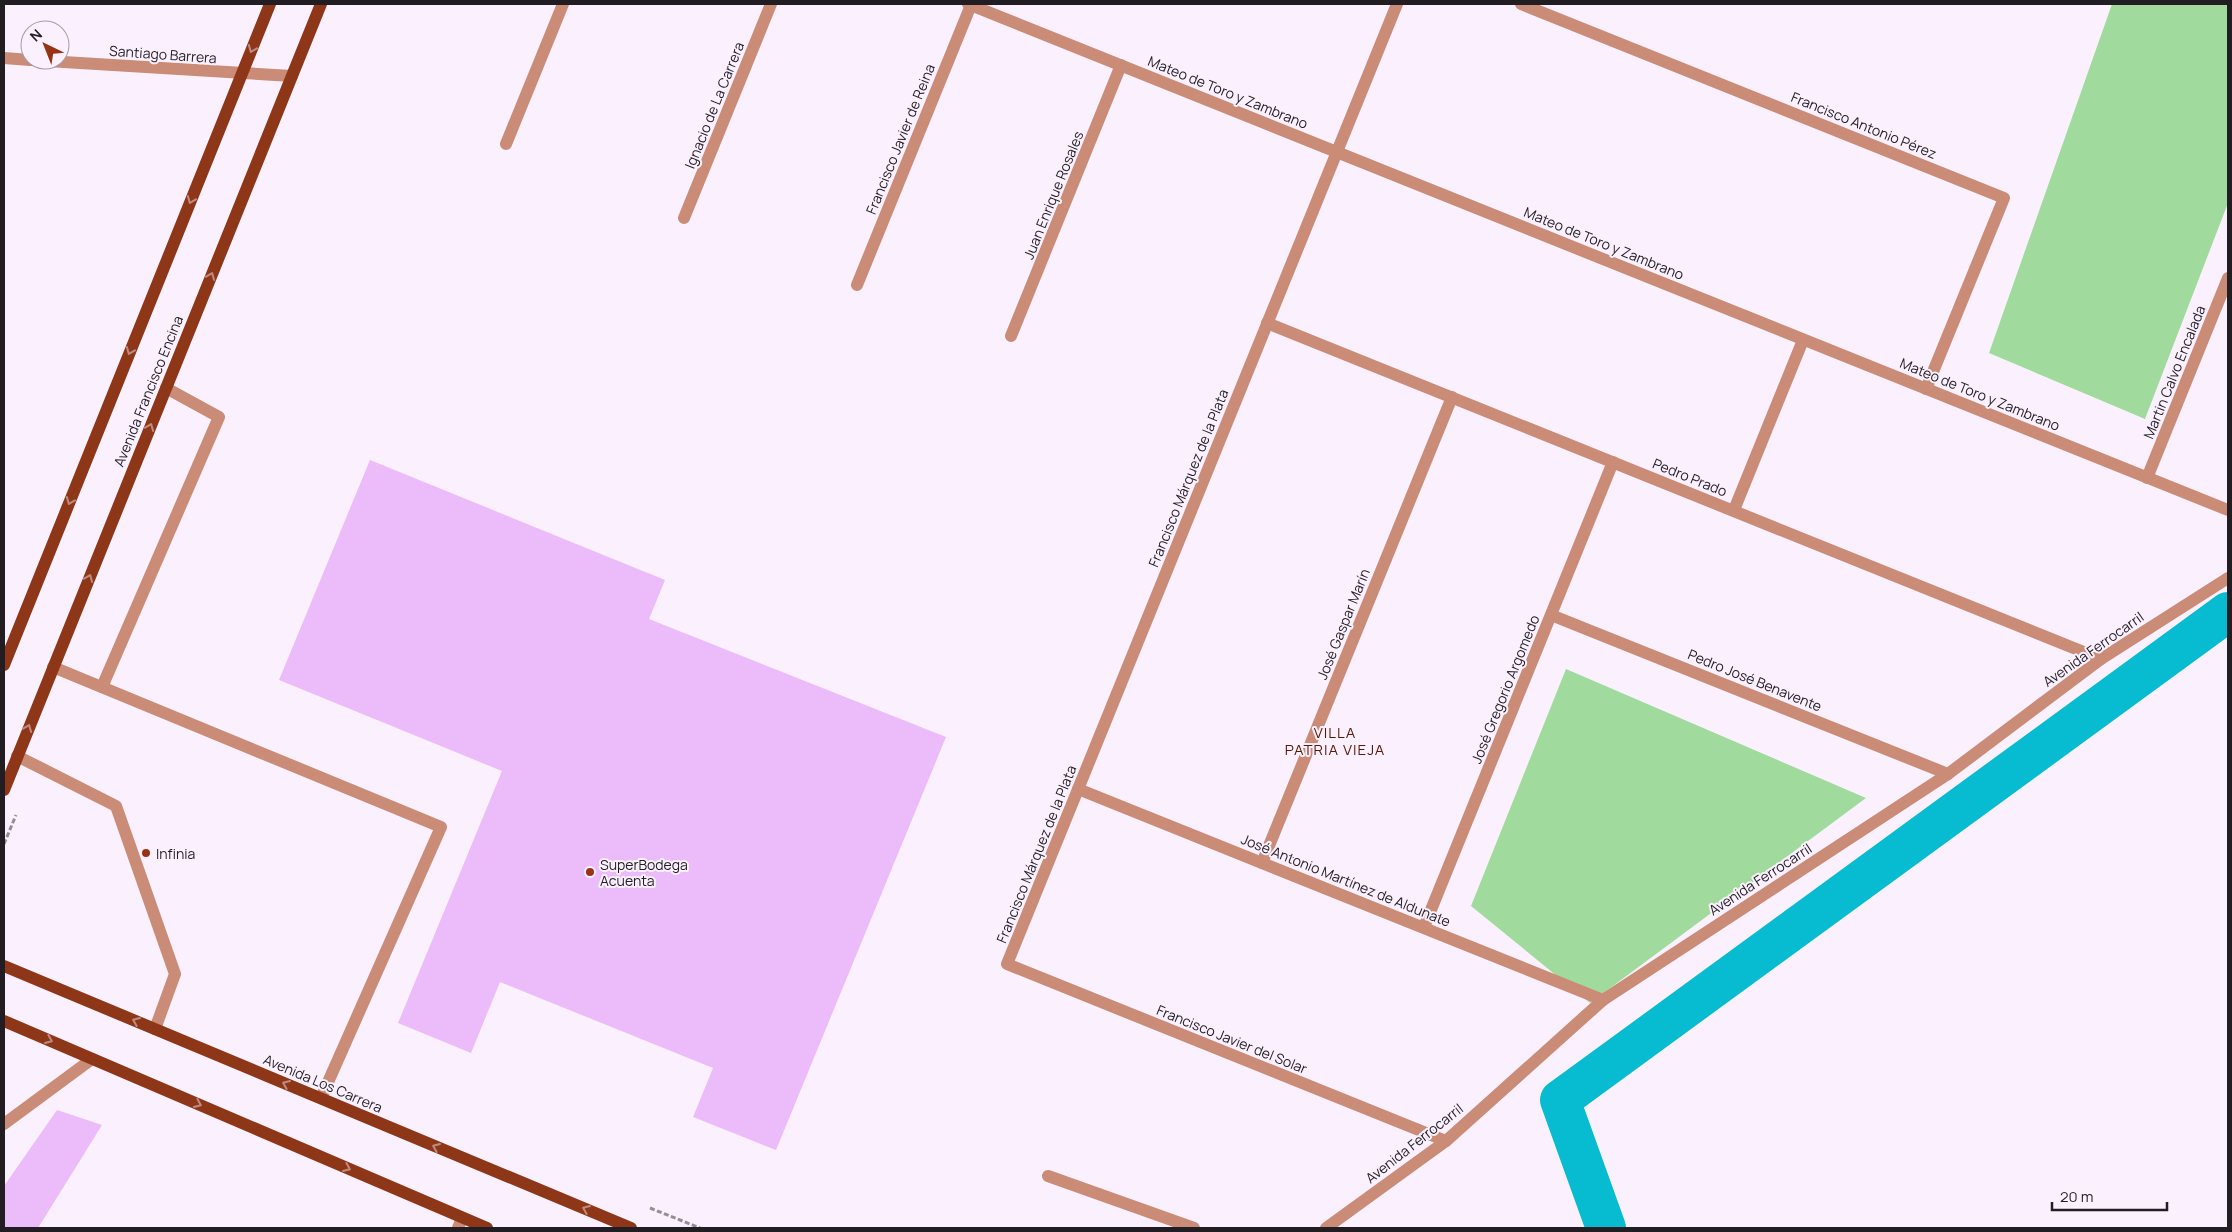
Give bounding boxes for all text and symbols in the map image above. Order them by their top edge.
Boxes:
north arrow [20,20,70,70]
text: N [26,25,46,46]
street label: Ignacio de La Carrera [680,39,748,171]
street label: Santiago Barrera [109,41,217,67]
one-way arrow [247,44,258,53]
street label: Mateo de Toro y Zambrano [1145,51,1311,133]
street label: Francisco Javier de Reina [861,61,939,217]
street label: Francisco Antonio Pérez [1788,87,1940,163]
street label: Juan Enrique Rosales [1019,128,1087,262]
one-way arrow [187,195,197,204]
street label: Mateo de Toro y Zambrano [1521,202,1687,284]
one-way arrow [205,272,215,281]
street label: Martin Calvo Encalada [2139,302,2209,442]
street label: Avenida Francisco Encina [109,313,187,469]
one-way arrow [126,346,136,354]
street label: Mateo de Toro y Zambrano [1897,353,2063,435]
street label: Francisco Márquez de la Plata [1144,386,1232,570]
one-way arrow [144,423,154,432]
street label: Pedro Prado [1650,453,1730,501]
one-way arrow [65,496,76,505]
street label: José Gaspar Marín [1312,566,1374,682]
one-way arrow [83,574,93,582]
street label: Avenida Ferrocarril [2039,607,2147,691]
street label: José Gregorio Argomedo [1466,612,1544,766]
street label: Pedro José Benavente [1685,644,1825,716]
district label: VILLA PATRIA VIEJA [1285,722,1385,760]
one-way arrow [22,724,33,733]
street label: Francisco Márquez de la Plata [992,762,1080,946]
street label: José Antonio Martínez de Aldunate [1238,829,1454,931]
street label: Avenida Ferrocarril [1705,839,1815,919]
place label: Infinia [156,844,195,863]
marker: Infinia [140,847,152,859]
place label: SuperBodega Acuenta [600,855,688,890]
marker: SuperBodega Acuenta [584,866,596,878]
street label: Francisco Javier del Solar [1154,1000,1310,1078]
one-way arrow [132,1017,141,1027]
one-way arrow [44,1034,53,1045]
street label: Avenida Los Carrera [261,1049,385,1117]
one-way arrow [282,1079,291,1090]
one-way arrow [193,1098,202,1109]
street label: Avenida Ferrocarril [1361,1099,1467,1187]
one-way arrow [432,1142,441,1153]
one-way arrow [342,1162,351,1173]
scale bar [2052,1180,2167,1212]
text: 20 m [2060,1186,2093,1207]
one-way arrow [582,1205,591,1216]

